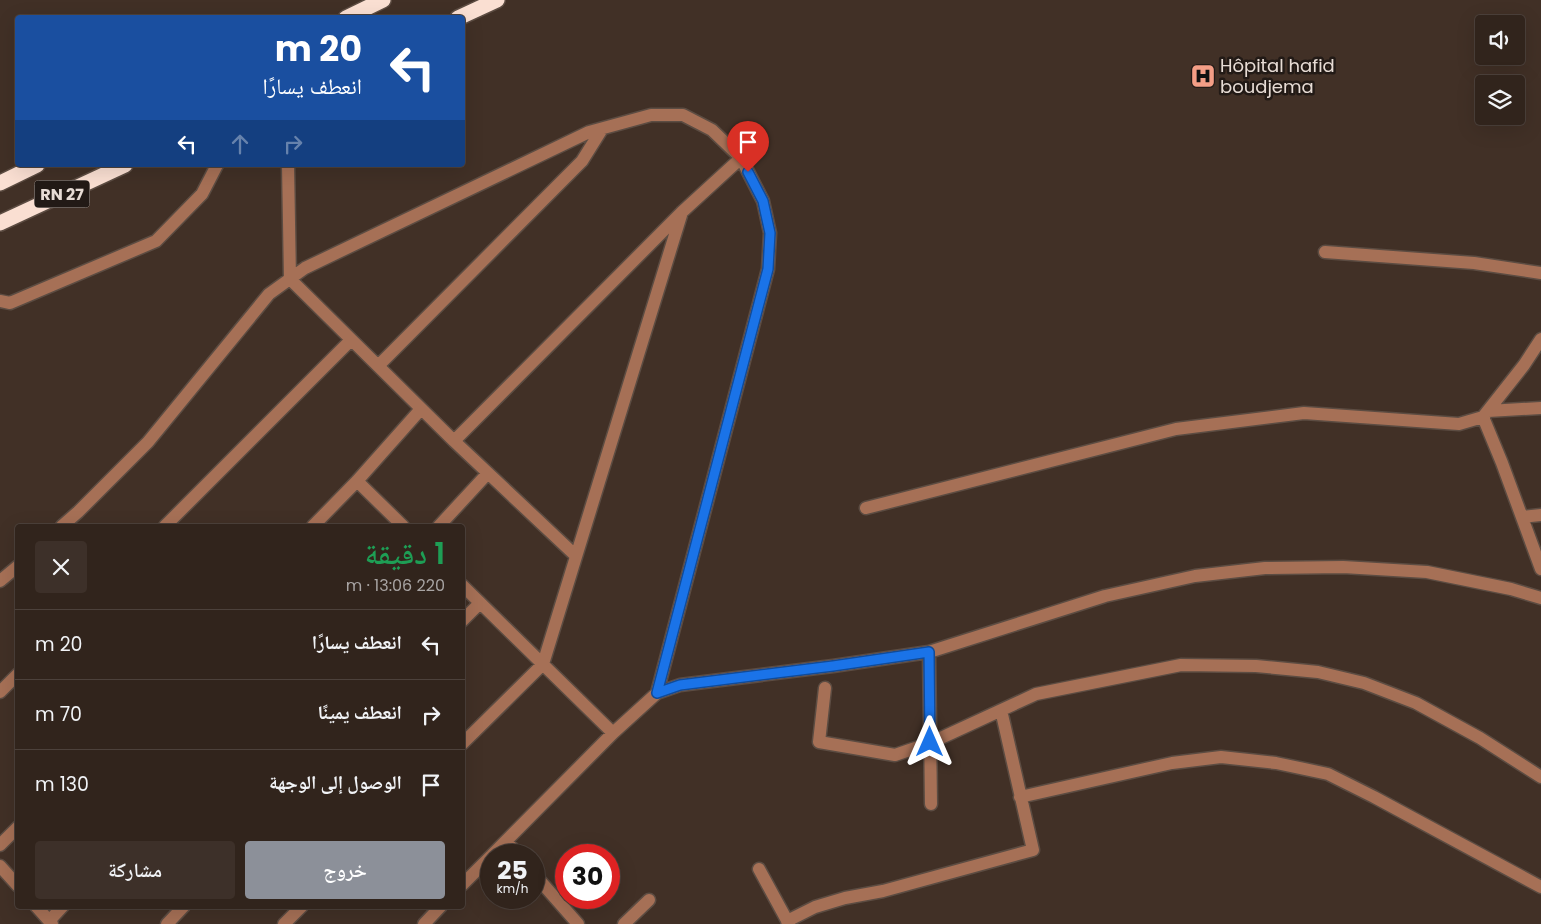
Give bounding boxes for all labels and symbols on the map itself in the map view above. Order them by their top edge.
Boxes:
place label: Hôpital hafid boudjema [1220,53,1335,99]
hospital icon: Hôpital hafid boudjema [1190,63,1216,89]
pin [727,121,769,172]
road number: RN 27 [34,180,90,208]
position arrow [903,715,955,767]
speed limit sign: 30 [555,844,620,909]

